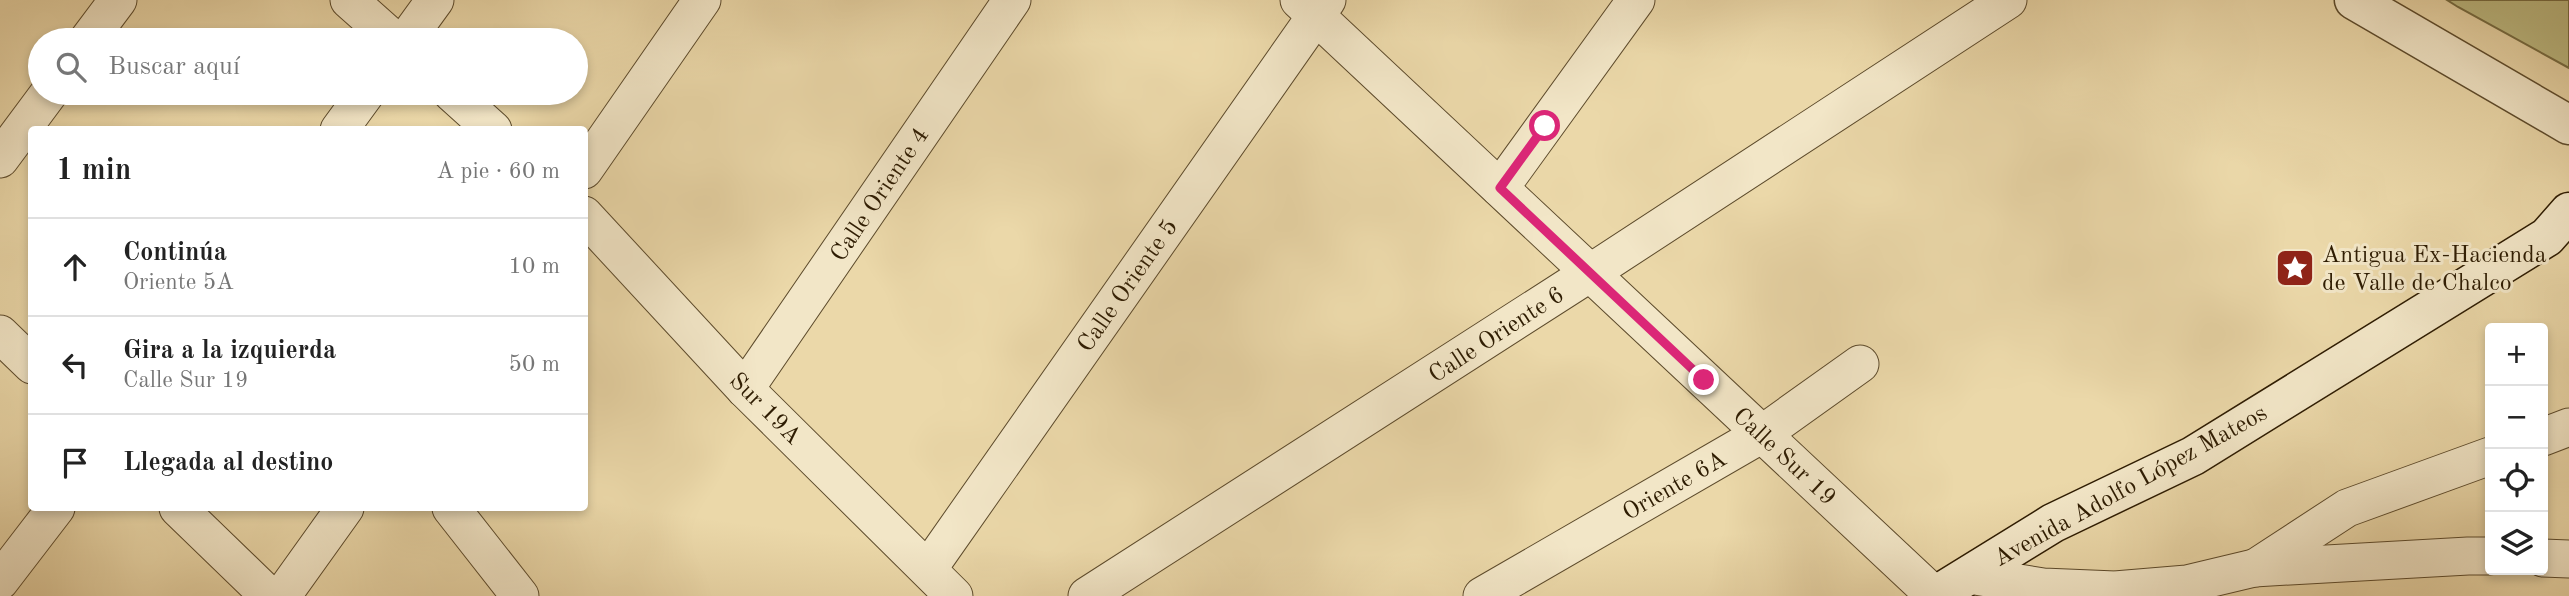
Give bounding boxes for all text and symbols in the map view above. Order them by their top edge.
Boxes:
search box [28,28,588,105]
icon: search [52,48,90,86]
text: Buscar aquí [108,54,240,80]
route start [1529,110,1560,141]
street label: Calle Oriente 4 [827,124,934,266]
text: 1 min [56,156,131,186]
text: A pie · 60 m [437,160,560,183]
street label: Calle Oriente 5 [1074,215,1183,357]
text: Continúa [123,240,227,266]
place label: Antigua Ex-Hacienda de Valle de Chalco [2322,244,2547,296]
place icon: Antigua Ex-Hacienda de Valle de Chalco [2274,247,2316,289]
icon: ahead [56,248,94,286]
text: 10 m [509,255,560,278]
text: Oriente 5A [123,271,234,294]
street label: Calle Oriente 6 [1425,283,1569,388]
map controls [2485,323,2548,575]
button: + [2485,323,2548,386]
text: Gira a la izquierda [123,338,336,364]
icon: left [56,346,94,384]
text: 50 m [509,353,560,376]
route end [1688,364,1719,395]
text: Calle Sur 19 [123,369,248,392]
street label: Sur 19A [724,369,805,450]
button: − [2485,386,2548,449]
street label: Avenida Adolfo López Mateos [1990,402,2272,572]
street label: Calle Sur 19 [1728,404,1840,511]
icon: arrive [56,444,94,482]
street label: Oriente 6A [1619,447,1731,526]
button: locate [2485,449,2548,512]
text: Llegada al destino [123,450,333,476]
button: layers [2485,512,2548,575]

